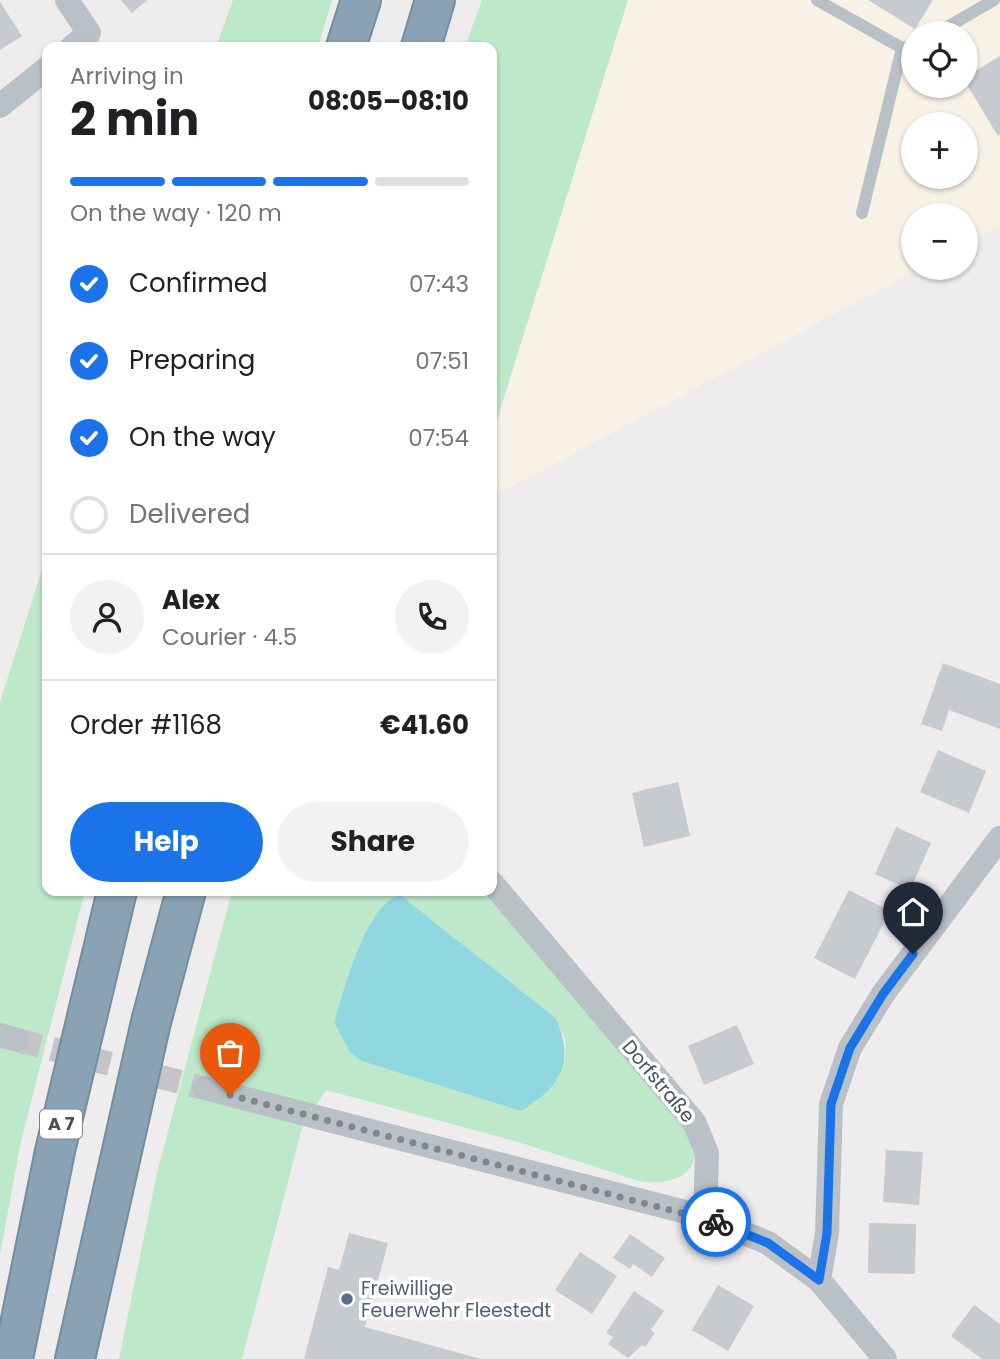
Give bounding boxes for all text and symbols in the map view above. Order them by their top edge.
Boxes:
map controls [901,21,978,280]
button: locate [901,21,978,98]
text: Arriving in [70,60,184,92]
text: 08:05–08:10 [308,83,469,119]
text: 2 min [70,87,199,151]
button: + [901,112,978,189]
text: On the way · 120 m [70,197,282,229]
button: − [901,203,978,280]
icon: check [70,265,108,303]
text: Confirmed [129,265,267,301]
text: 07:43 [409,268,469,300]
icon: check [70,342,108,380]
text: Preparing [129,342,255,378]
text: 07:51 [415,345,469,377]
icon: check [70,419,108,457]
text: On the way [129,419,276,455]
text: 07:54 [408,422,469,454]
text: Delivered [129,496,250,532]
button: person [70,580,144,654]
button: phone [395,580,469,654]
text: Alex [162,582,220,618]
text: Courier · 4.5 [162,621,297,653]
text: Order #1168 [70,707,222,743]
text: €41.60 [380,707,469,743]
button: Help [70,802,263,882]
button: Share [277,802,469,882]
pin [883,882,943,954]
icon: home [894,893,932,931]
pin [200,1023,260,1095]
icon: bag [211,1034,249,1072]
street label: Dorfstraße [616,1034,701,1128]
road number: A 7 [40,1110,82,1139]
courier [681,1187,751,1257]
icon: bike [697,1203,735,1241]
place label: Freiwillige Feuerwehr Fleestedt [361,1275,551,1324]
marker: Freiwillige Feuerwehr Fleestedt [339,1291,355,1307]

